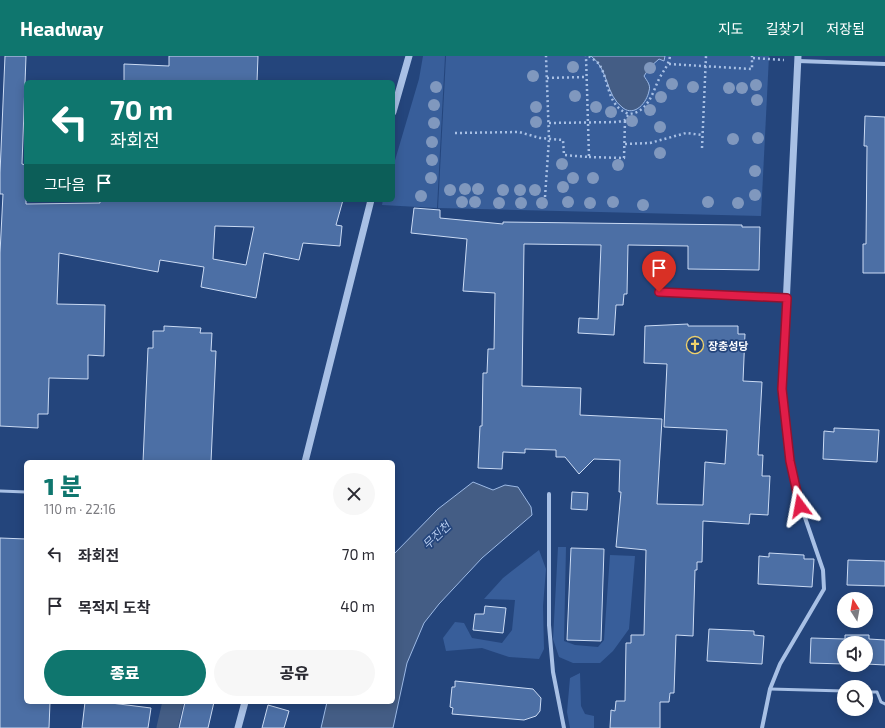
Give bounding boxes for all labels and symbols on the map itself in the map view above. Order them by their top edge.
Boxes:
pin [642,251,676,292]
church icon: 장충성당 [685,335,705,355]
place label: 장충성당 [708,339,748,352]
position arrow [779,485,821,527]
water label: 무진천 [419,517,454,552]
north arrow [837,592,873,628]

